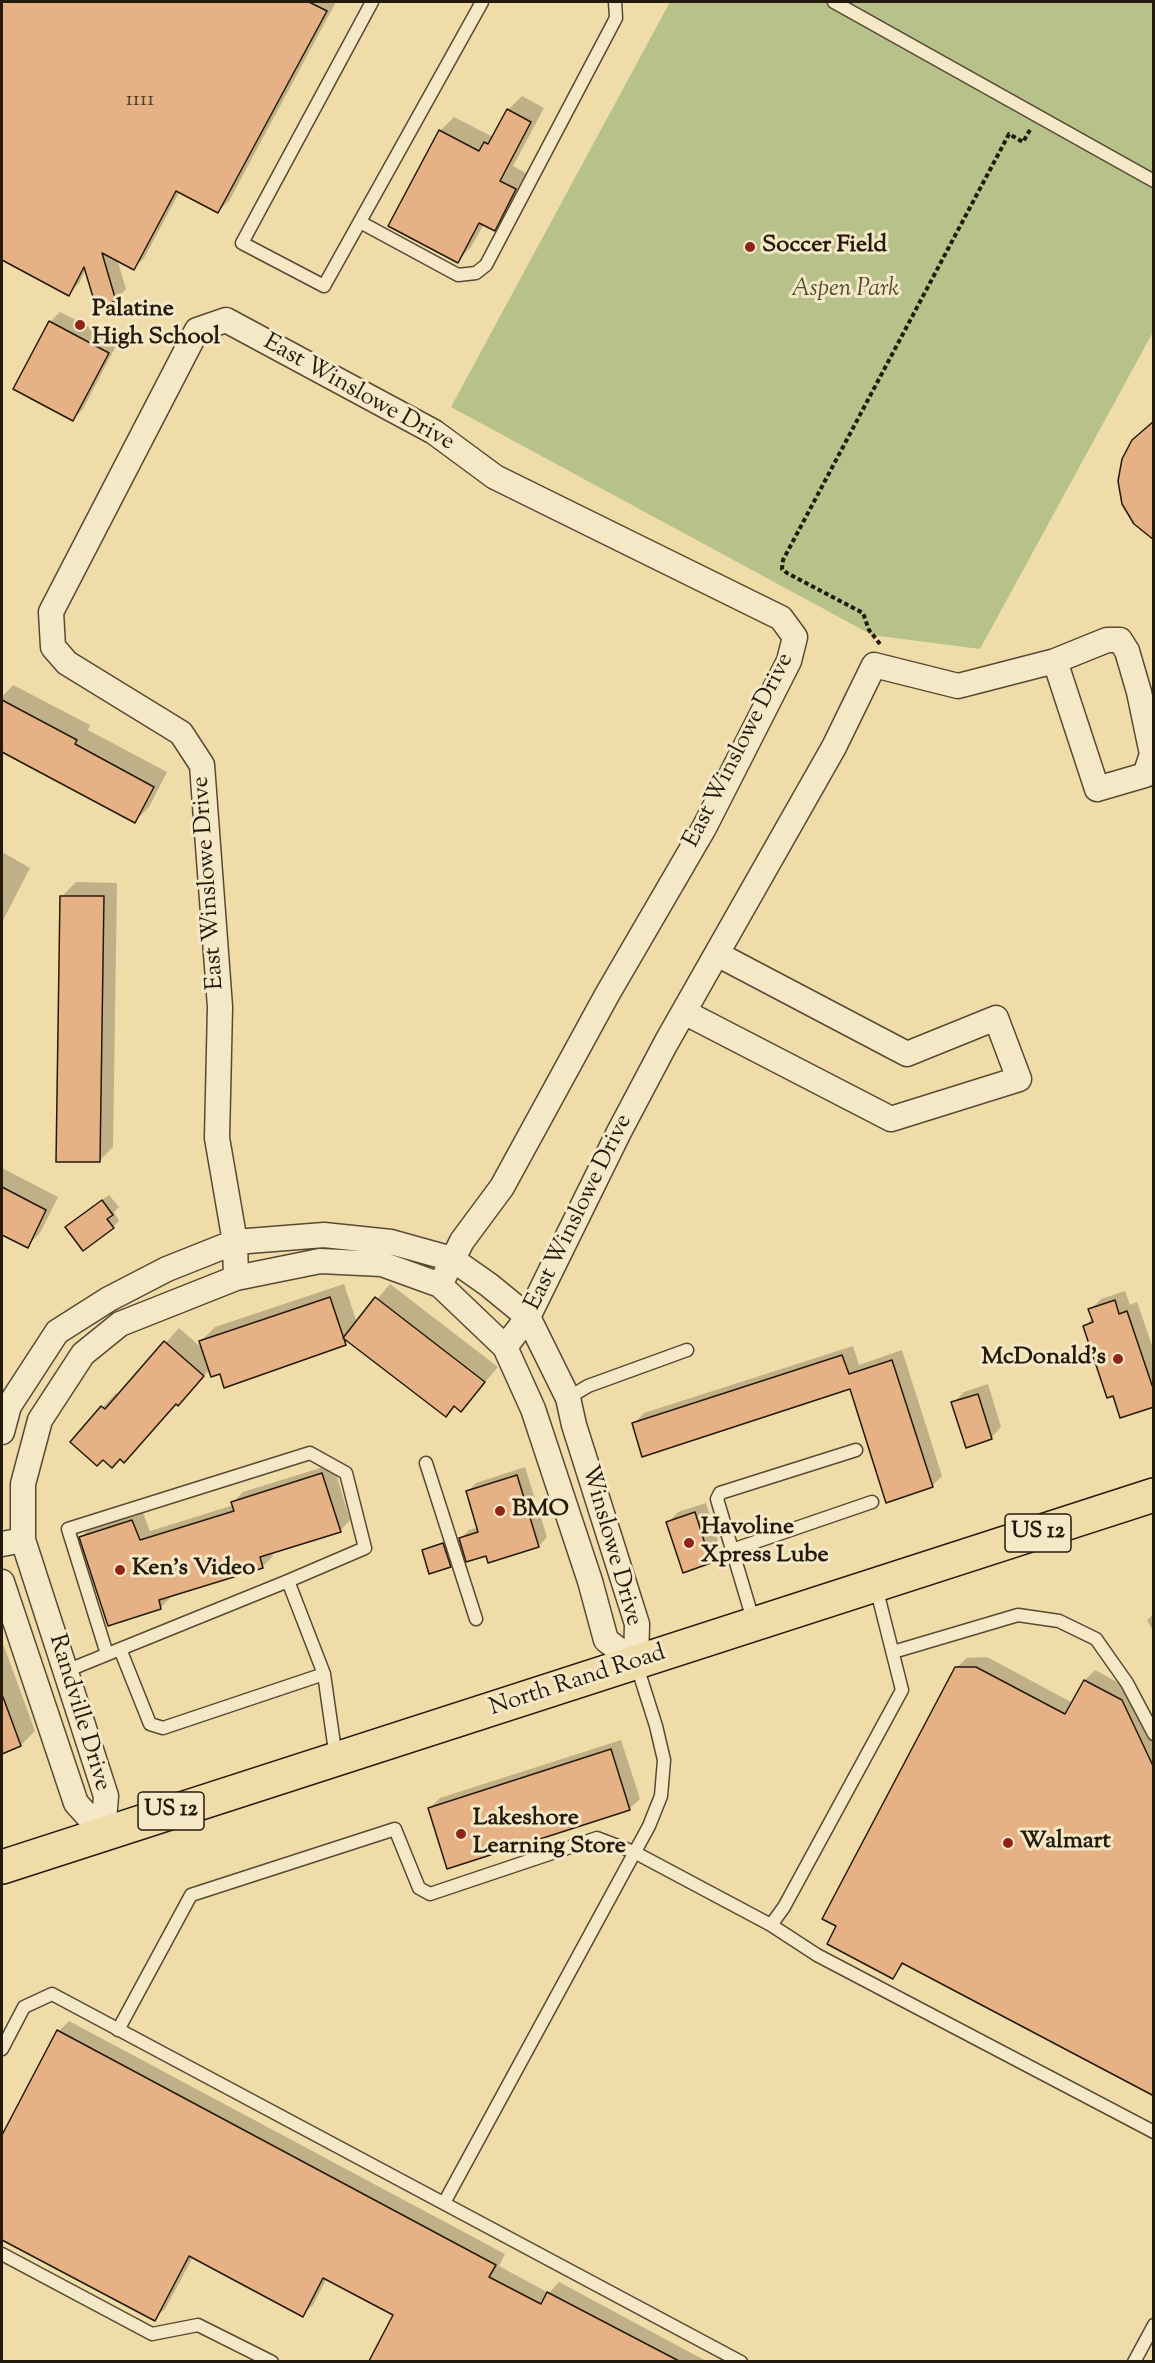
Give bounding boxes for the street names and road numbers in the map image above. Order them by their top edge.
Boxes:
street label: East Winslowe Drive [257,329,459,459]
street label: East Winslowe Drive [679,649,801,853]
street label: East Winslowe Drive [188,775,232,991]
street label: East Winslowe Drive [520,1110,640,1316]
street label: Winslowe Drive [573,1462,647,1630]
road number: US 12 [1005,1514,1071,1552]
street label: Randville Drive [41,1631,115,1795]
street label: North Rand Road [486,1640,670,1724]
road number: US 12 [138,1792,204,1830]

